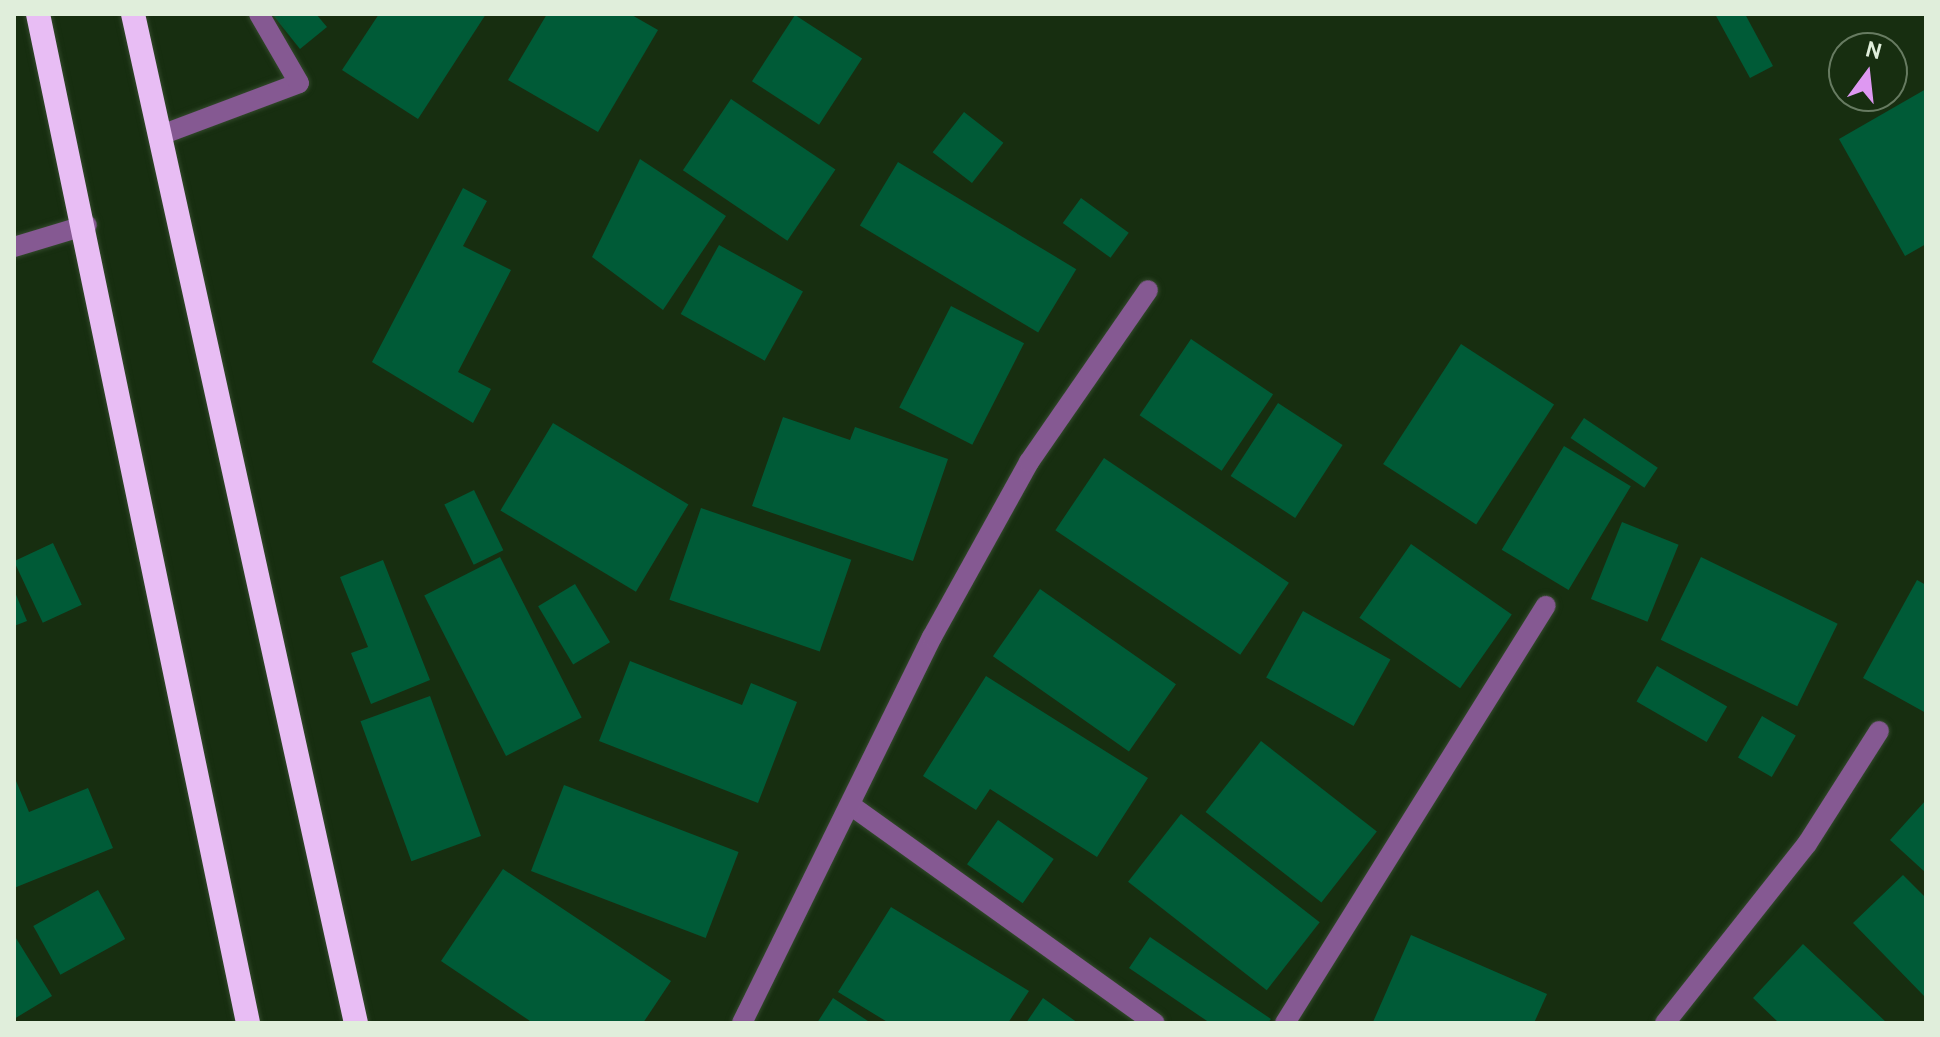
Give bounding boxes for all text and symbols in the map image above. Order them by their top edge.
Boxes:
north arrow [1828,32,1908,112]
text: N [1863,35,1885,65]

